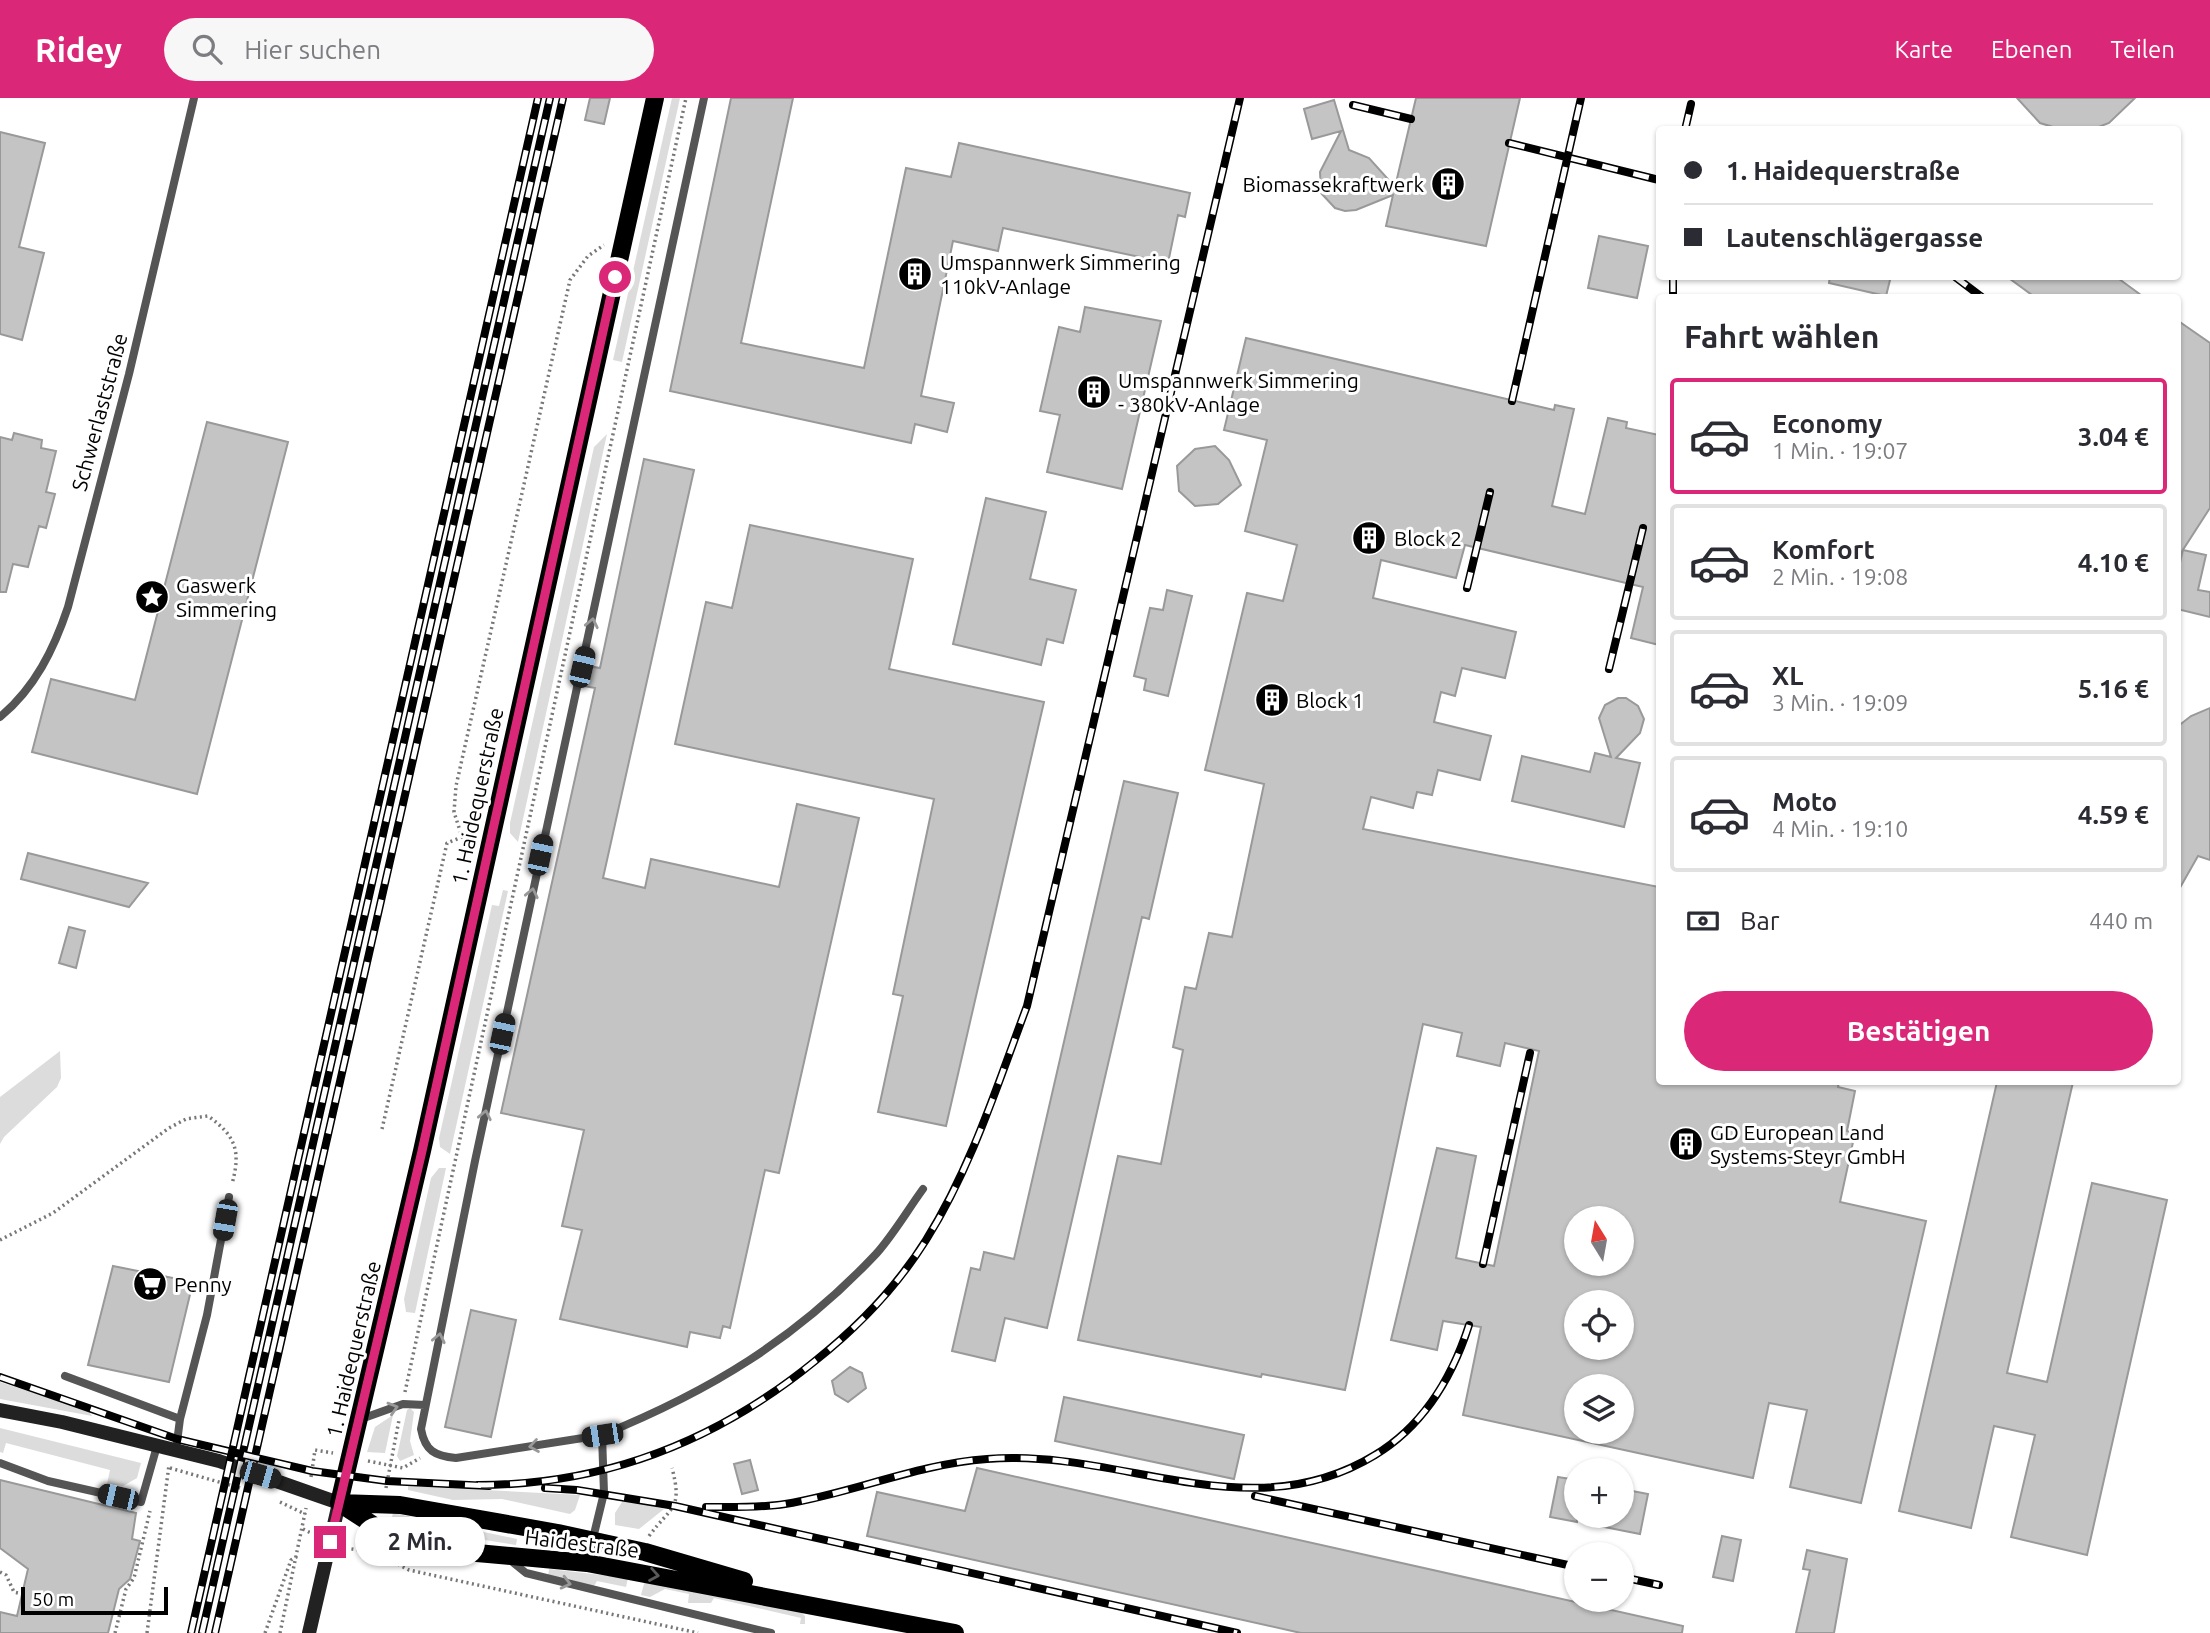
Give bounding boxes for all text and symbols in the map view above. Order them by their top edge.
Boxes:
search box [164,18,654,81]
icon: search [188,30,226,68]
text: Ridey [35,31,122,68]
text: Hier suchen [244,35,381,64]
text: Karte [1894,36,1953,63]
text: Ebenen [1991,36,2072,63]
text: Teilen [2110,36,2175,63]
text: 1. Haidequerstraße [1726,156,1960,185]
building icon: Biomassekraftwerk [1429,165,1467,203]
place label: Biomassekraftwerk [1242,172,1424,196]
text: Lautenschlägergasse [1726,223,1983,252]
place label: Umspannwerk Simmering 110kV-Anlage [940,250,1181,298]
building icon: Umspannwerk Simmering 110kV-Anlage [896,255,934,293]
route start [599,261,631,293]
text: Fahrt wählen [1684,318,1879,354]
street label: Schwerlaststraße [66,330,132,494]
place label: Umspannwerk Simmering - 380kV-Anlage [1118,368,1359,416]
building icon: Umspannwerk Simmering - 380kV-Anlage [1075,373,1113,411]
icon: car [1688,405,1751,468]
text: Economy [1772,409,1882,438]
text: 3.04 € [2078,422,2149,451]
text: 1 Min. · 19:07 [1772,438,1908,463]
building icon: Block 2 [1350,519,1388,557]
place label: Block 2 [1394,526,1462,550]
icon: car [1688,531,1751,594]
text: Komfort [1772,535,1875,564]
text: 4.10 € [2078,548,2149,577]
text: 2 Min. · 19:08 [1772,564,1908,589]
place label: Gaswerk Simmering [176,573,277,621]
place icon: Gaswerk Simmering [133,578,171,616]
one-way arrow [583,617,598,629]
car [568,644,597,690]
icon: car [1688,657,1751,720]
text: XL [1772,661,1803,690]
text: 5.16 € [2078,674,2149,703]
building icon: Block 1 [1253,681,1291,719]
place label: Block 1 [1296,688,1364,712]
text: 3 Min. · 19:09 [1772,690,1908,715]
street label: 1. Haidequerstraße [447,705,507,887]
icon: car [1688,783,1751,846]
text: Moto [1772,787,1837,816]
text: 4.59 € [2078,800,2149,829]
text: 4 Min. · 19:10 [1772,816,1908,841]
car [526,832,555,878]
one-way arrow [524,887,539,899]
icon: cash [1684,902,1722,940]
text: Bar [1740,906,1780,935]
text: 440 m [2089,908,2153,933]
button: Bestätigen [1684,991,2153,1071]
car [488,1011,517,1057]
one-way arrow [476,1109,491,1121]
place label: GD European Land Systems-Steyr GmbH [1710,1120,1906,1168]
building icon: GD European Land Systems-Steyr GmbH [1667,1125,1705,1163]
car [212,1197,239,1243]
north arrow [1564,1206,1634,1276]
map controls [1564,1206,1634,1612]
street label: 1. Haidequerstraße [321,1258,385,1440]
supermarket icon: Penny [131,1265,169,1303]
place label: Penny [174,1272,232,1296]
button: locate [1564,1290,1634,1360]
one-way arrow [431,1332,446,1344]
button: layers [1564,1374,1634,1444]
one-way arrow [386,1402,398,1417]
car [580,1421,625,1449]
one-way arrow [528,1438,540,1453]
button: + [1564,1458,1634,1528]
car [237,1459,284,1491]
car [96,1482,141,1512]
callout: 2 Min. [354,1518,484,1566]
street label: Haidestraße [524,1524,640,1562]
route end [314,1526,346,1558]
text: 2 Min. [388,1529,452,1554]
button: − [1564,1542,1634,1612]
one-way arrow [648,1567,660,1582]
one-way arrow [560,1575,572,1589]
scale bar [21,1584,168,1616]
text: 50 m [32,1588,74,1610]

